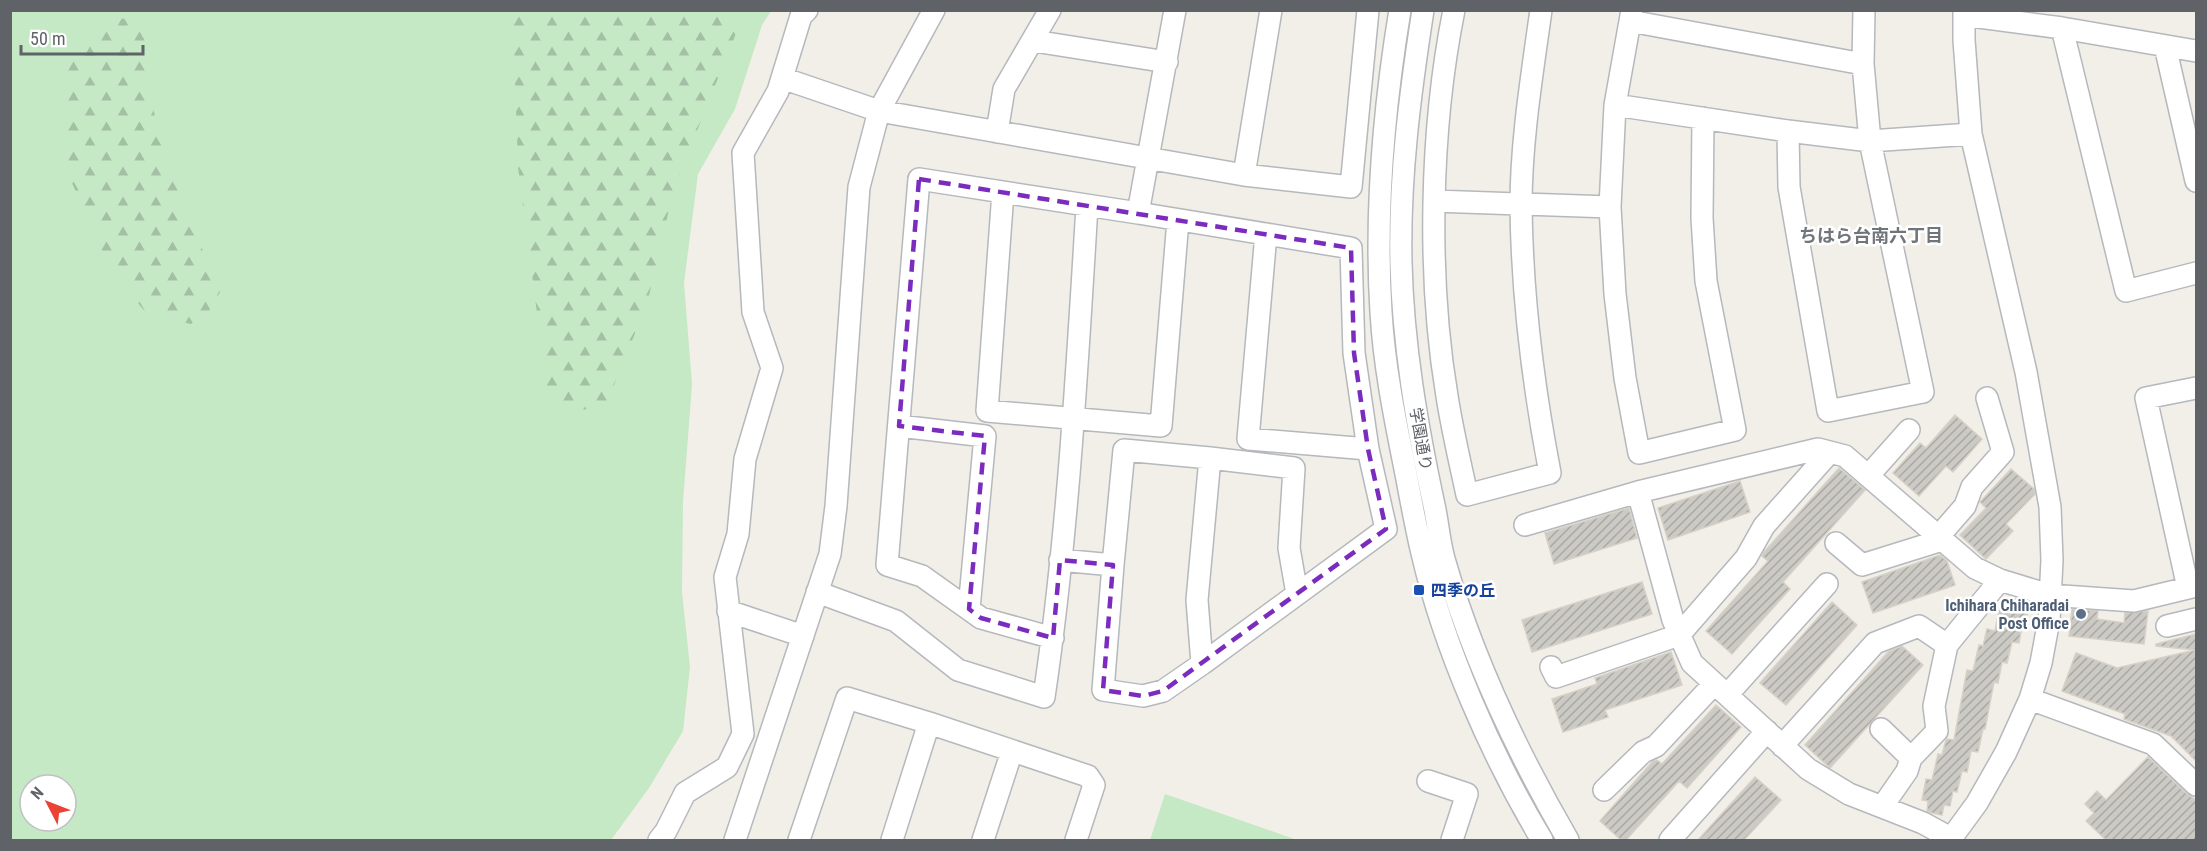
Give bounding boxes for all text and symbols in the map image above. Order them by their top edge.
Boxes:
scale bar [21,18,142,56]
text: 50 m [30,28,65,49]
district label: ちはら台南六丁目 [1799,225,1943,246]
street label: 学園通り [1406,406,1436,472]
place label: 四季の丘 [1431,581,1495,600]
marker: 四季の丘 [1412,583,1426,597]
place label: Ichihara Chiharadai Post Office [1945,596,2069,633]
marker: Ichihara Chiharadai Post Office [2074,607,2088,621]
north arrow [18,773,78,833]
text: N [27,783,48,803]

